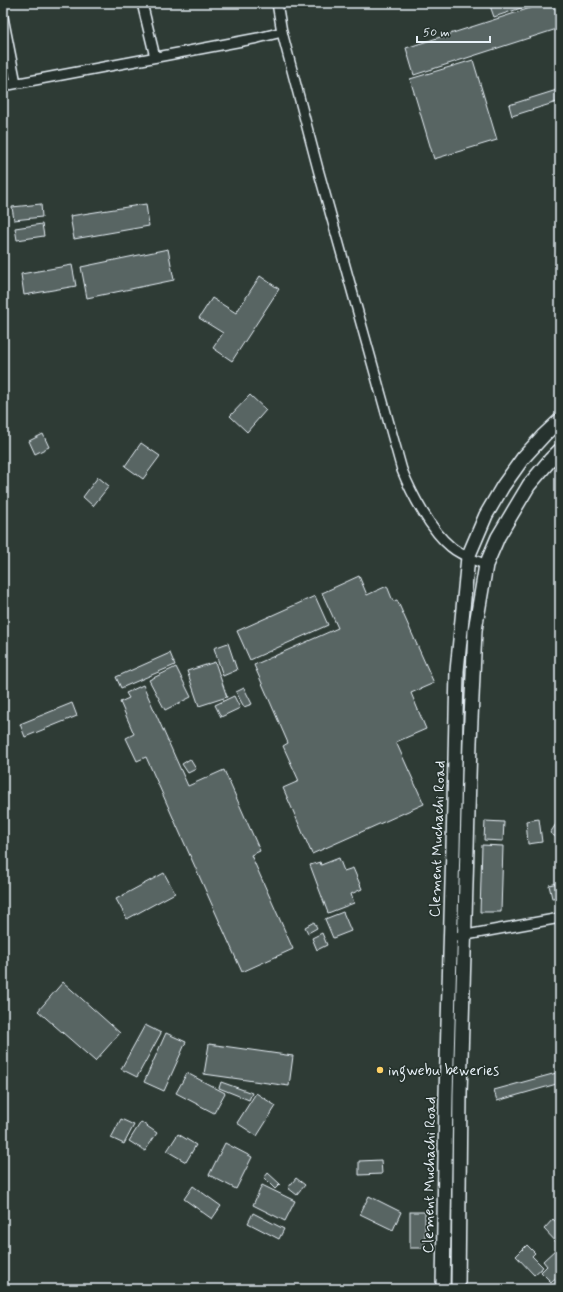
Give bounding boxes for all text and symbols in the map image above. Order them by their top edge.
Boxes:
scale bar [417,18,490,44]
text: 50 m [423,25,450,41]
street label: Clement Muchachi Road [425,760,451,918]
place label: ingwebu beweries [388,1061,499,1082]
marker: ingwebu beweries [375,1065,385,1075]
street label: Clement Muchachi Road [419,1096,441,1254]

